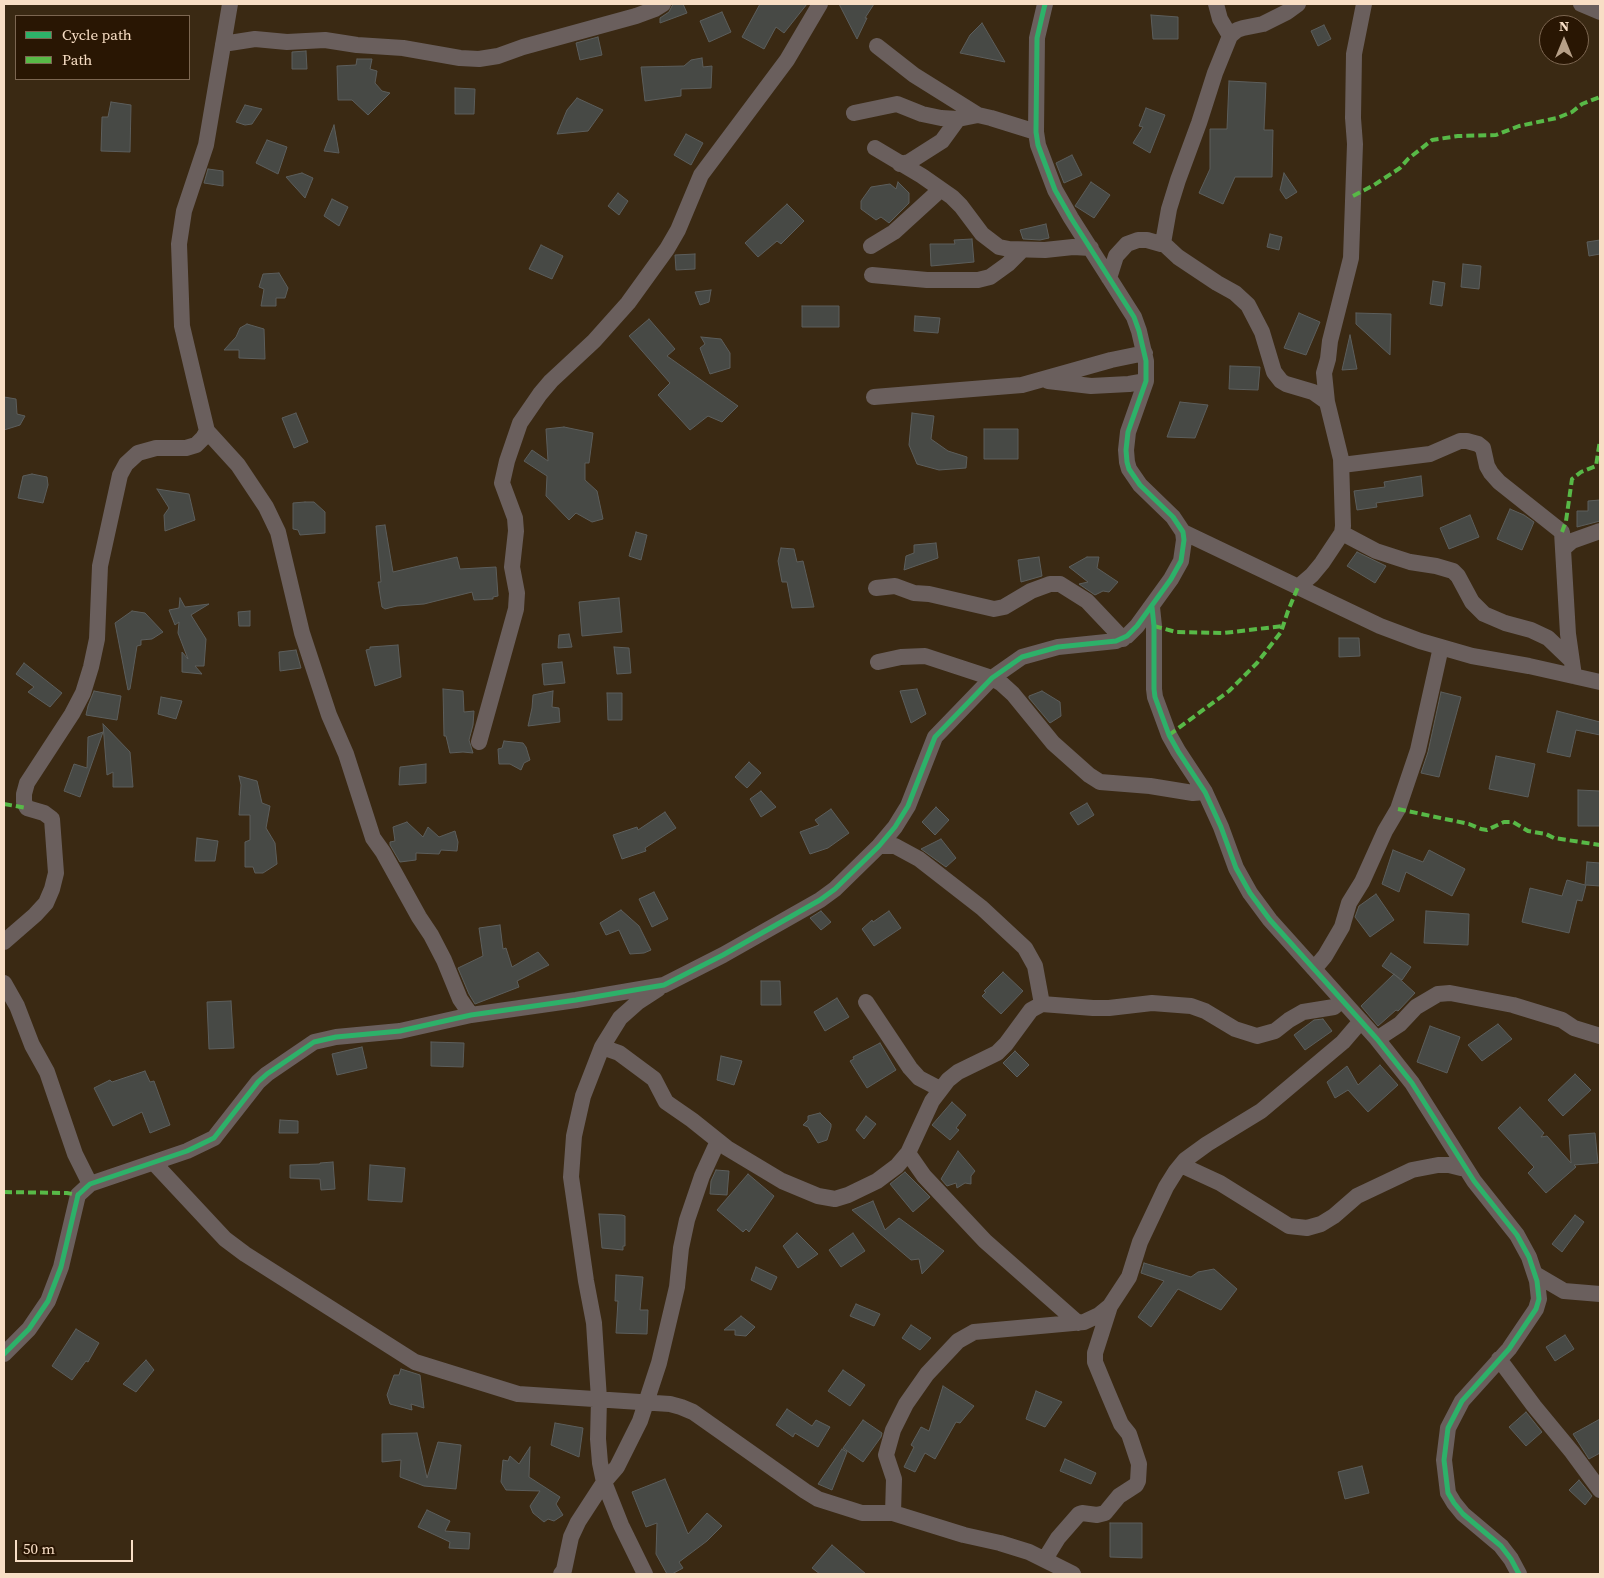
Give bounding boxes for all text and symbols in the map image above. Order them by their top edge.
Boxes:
legend [15,15,190,80]
north arrow [1539,15,1589,65]
text: N [1559,16,1569,36]
text: Cycle path [62,24,132,45]
text: Path [62,49,92,70]
scale bar [18,1530,135,1562]
text: 50 m [23,1538,55,1559]

